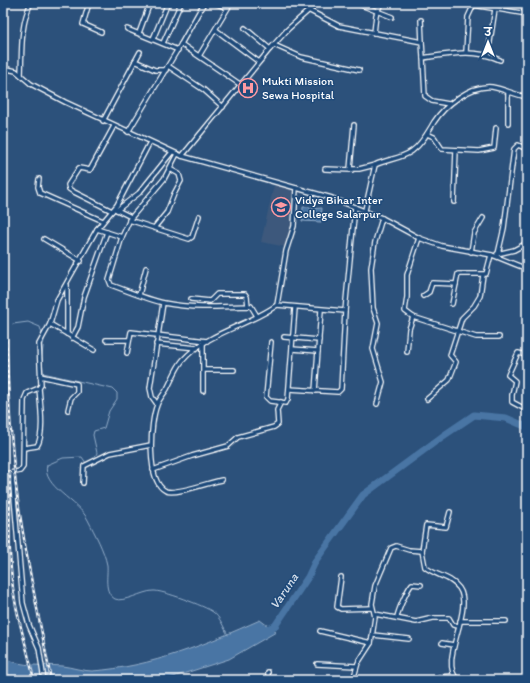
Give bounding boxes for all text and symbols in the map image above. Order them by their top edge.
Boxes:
north arrow [468,22,508,62]
text: उ [483,26,493,39]
place label: Mukti Mission Sewa Hospital [262,74,335,102]
hospital icon: Mukti Mission Sewa Hospital [237,77,259,99]
place label: Vidya Bihar Inter College Salarpur [295,193,383,221]
school or university icon: Vidya Bihar Inter College Salarpur [270,196,292,218]
water label: Varuna [267,570,301,612]

